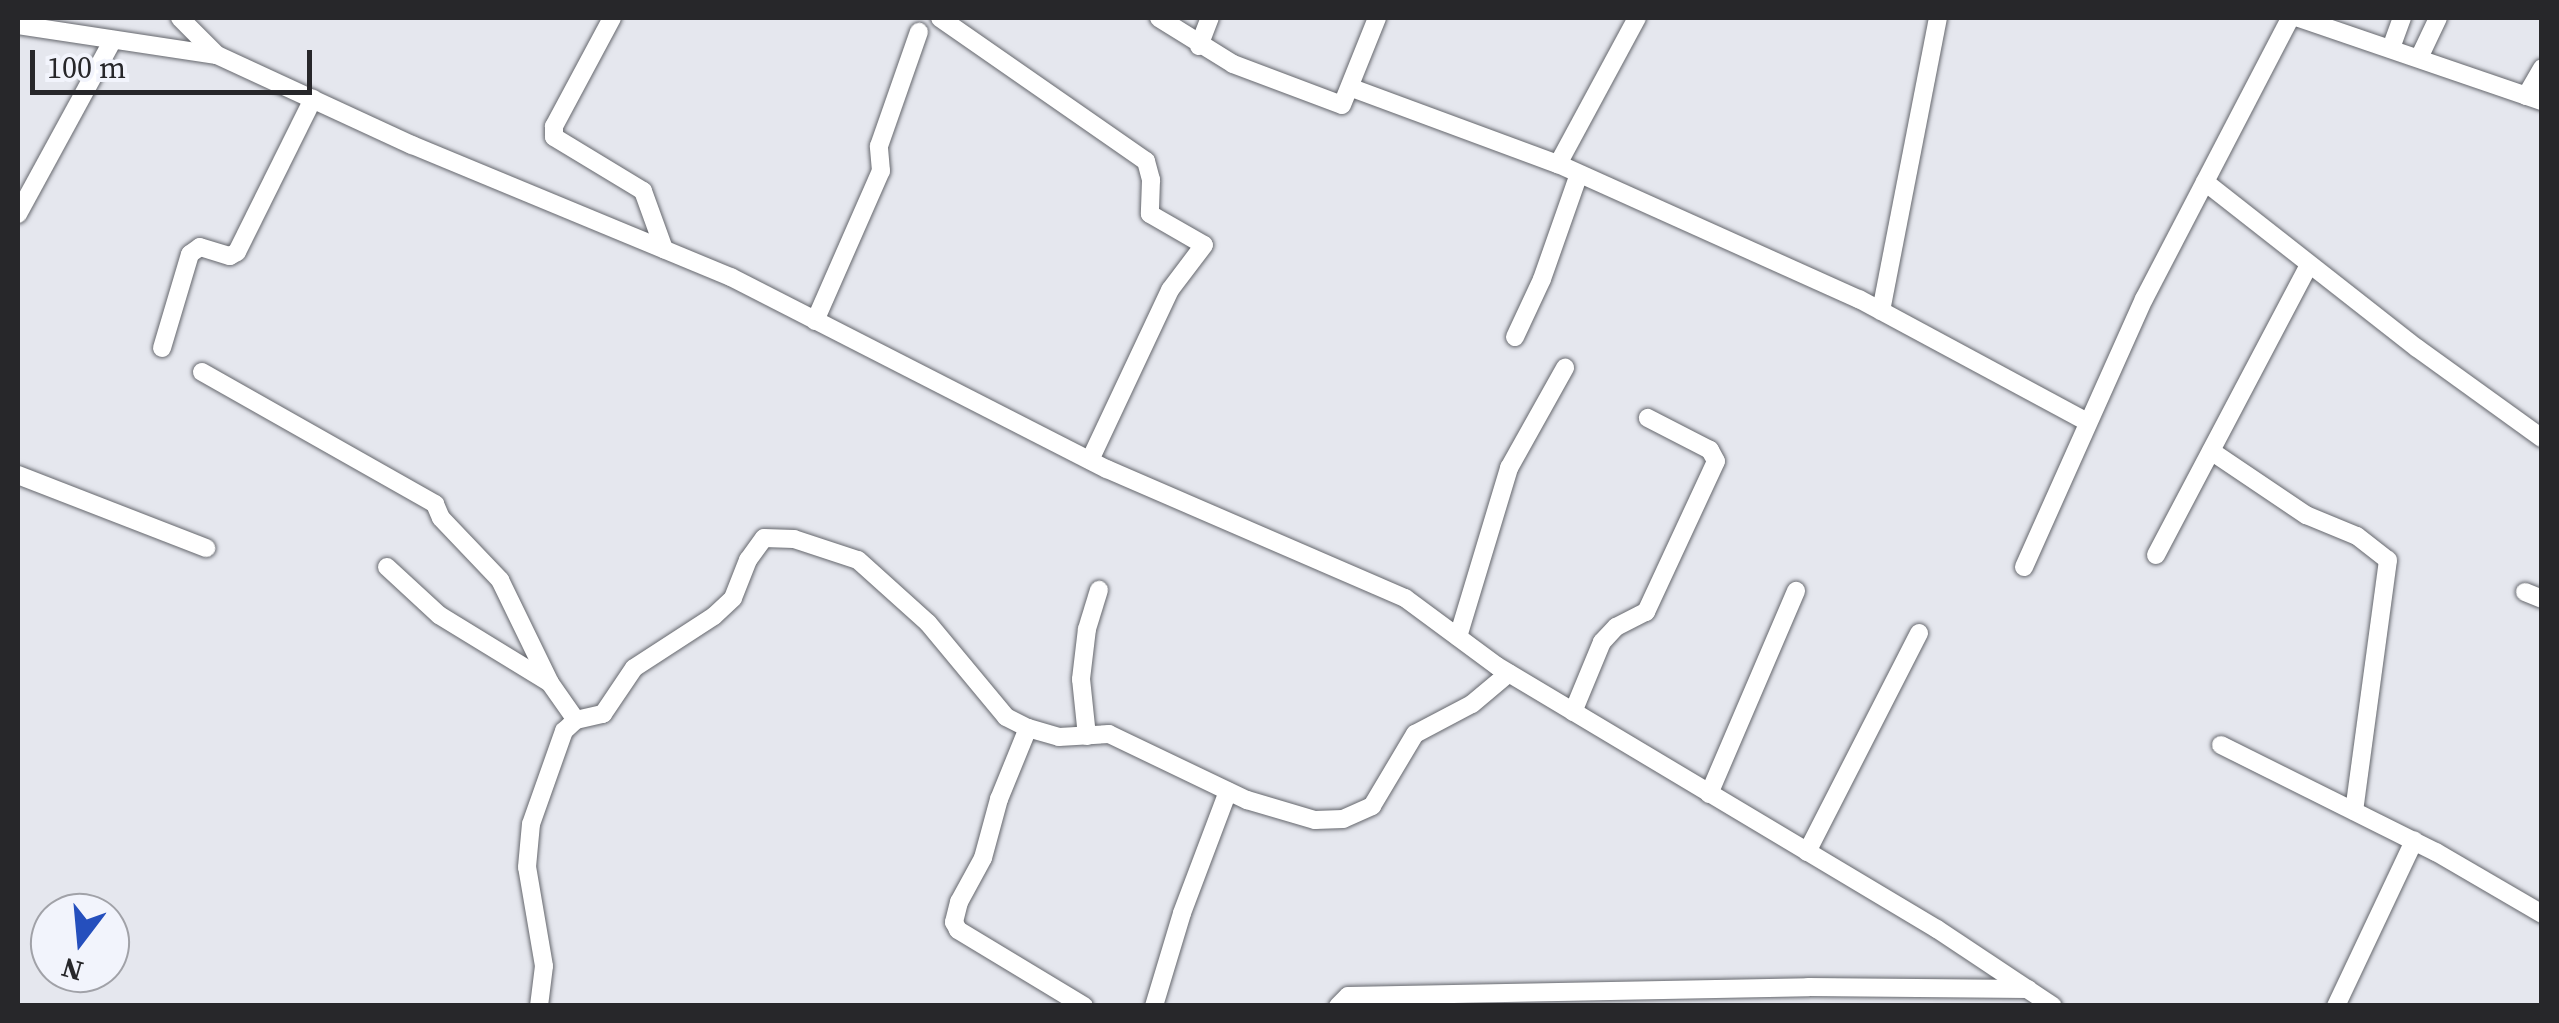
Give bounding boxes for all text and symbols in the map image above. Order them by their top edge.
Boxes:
scale bar [35,30,318,92]
text: 100 m [47,47,126,88]
north arrow [30,893,130,993]
text: N [57,949,87,991]

